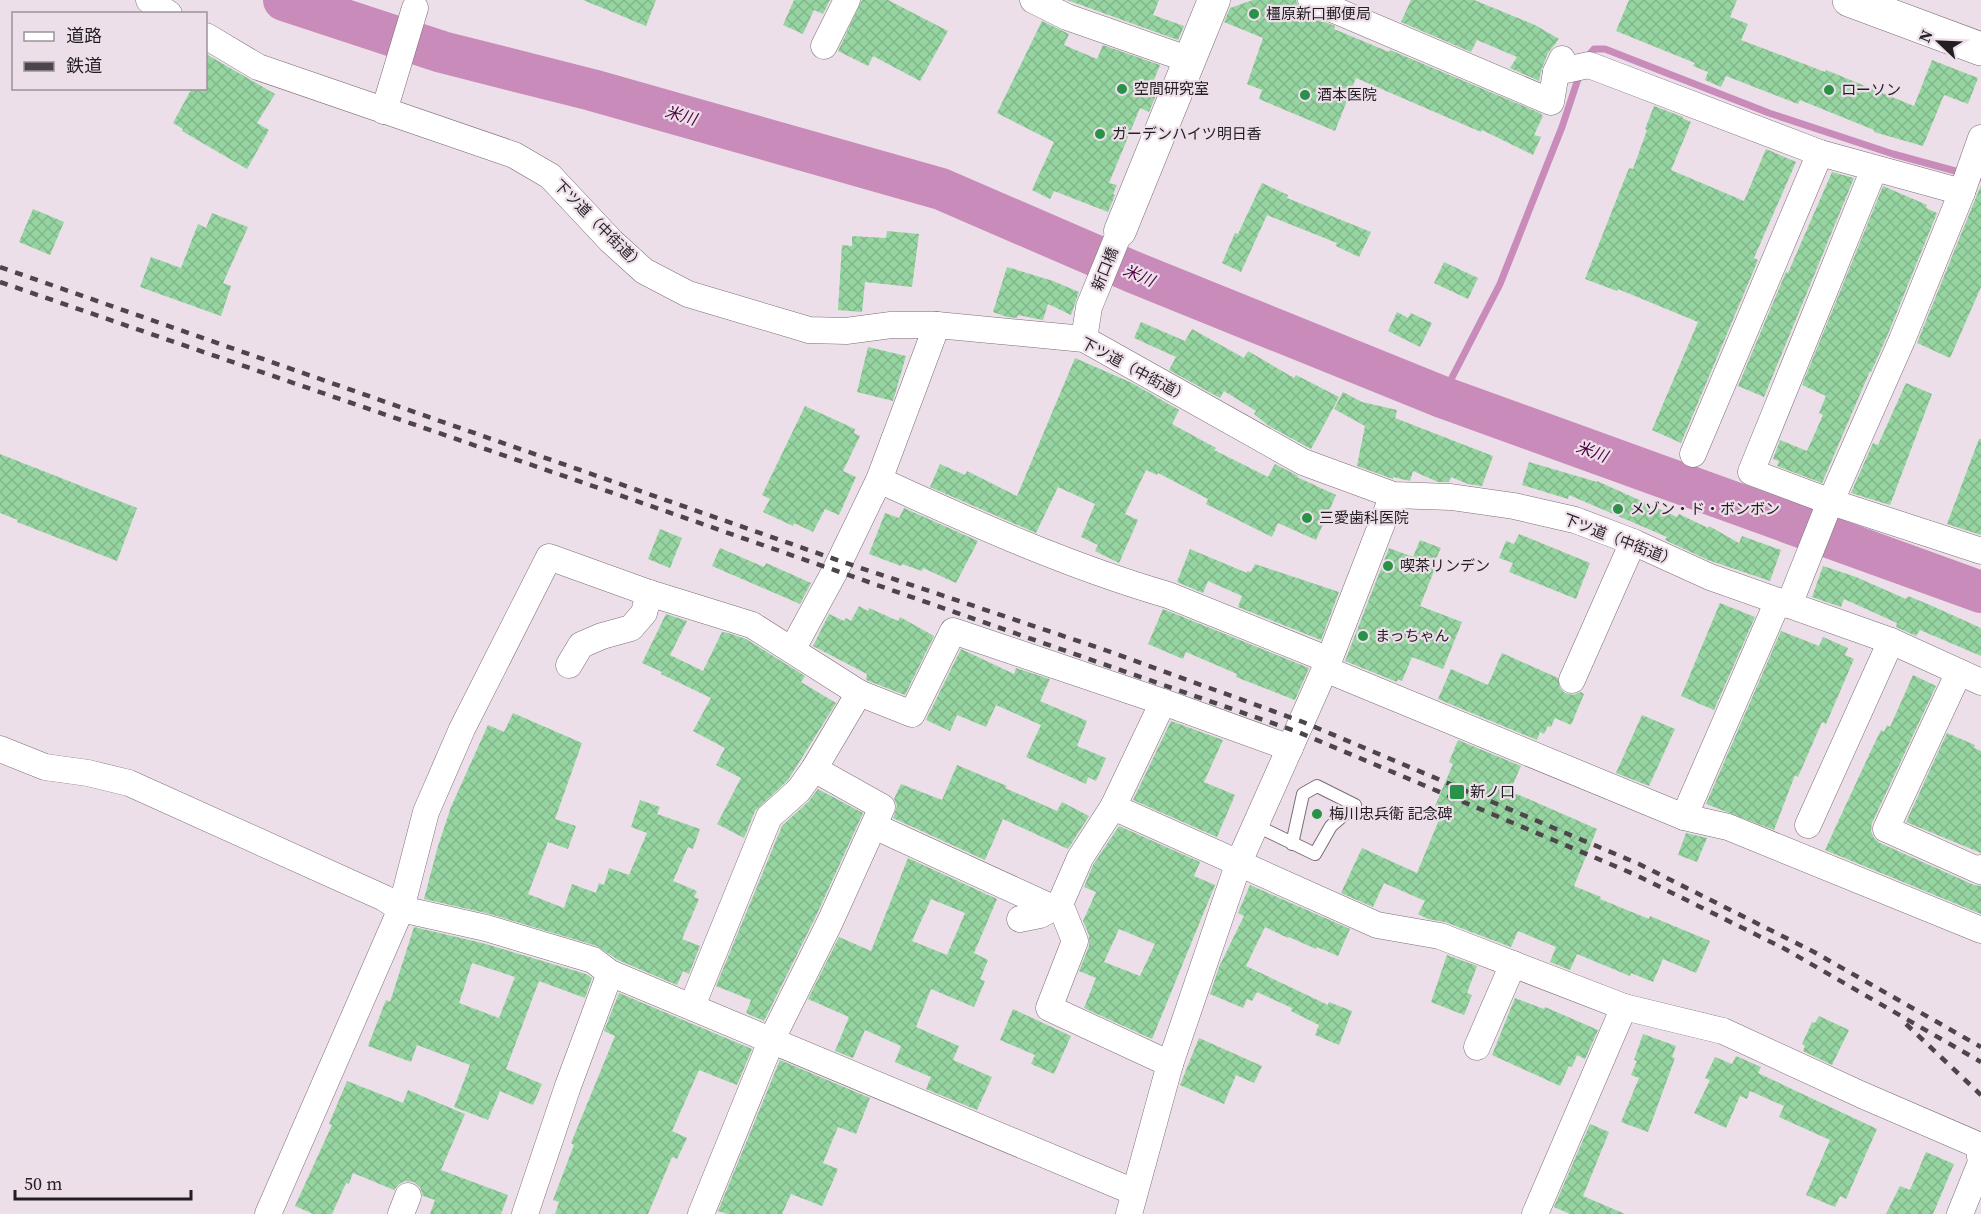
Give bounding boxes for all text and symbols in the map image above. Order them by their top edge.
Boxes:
place label: 橿原新口郵便局 [1266,3,1371,24]
marker: 橿原新口郵便局 [1247,7,1261,21]
legend [12,12,207,90]
north arrow [1909,12,1969,72]
text: 道路 [66,23,102,48]
text: N [1913,26,1938,46]
text: 鉄道 [66,53,102,78]
place label: 空間研究室 [1134,78,1209,99]
place label: ローソン [1841,79,1901,100]
marker: 空間研究室 [1115,82,1129,96]
marker: ローソン [1822,83,1836,97]
place label: 酒本医院 [1317,84,1377,105]
marker: 酒本医院 [1298,88,1312,102]
water label: 米川 [663,100,701,131]
place label: ガーデンハイツ明日香 [1112,123,1262,144]
marker: ガーデンハイツ明日香 [1093,127,1107,141]
street label: 下ツ道（中街道） [549,175,649,275]
street label: 新口橋 [1086,244,1123,294]
water label: 米川 [1120,259,1160,292]
street label: 下ツ道（中街道） [1077,332,1193,407]
water label: 米川 [1573,435,1613,467]
place label: メゾン・ド・ボンボン [1630,498,1780,519]
marker: メゾン・ド・ボンボン [1611,502,1625,516]
place label: 三愛歯科医院 [1319,507,1409,528]
street label: 下ツ道（中街道） [1560,508,1680,571]
marker: 三愛歯科医院 [1300,511,1314,525]
place label: 喫茶リンデン [1400,555,1490,576]
marker: 喫茶リンデン [1381,559,1395,573]
place label: まっちゃん [1375,625,1449,646]
marker: まっちゃん [1356,629,1370,643]
place label: 新ノ口 [1470,781,1515,802]
marker: 新ノ口 [1448,783,1466,801]
place label: 梅川忠兵衛 記念碑 [1329,803,1453,824]
marker: 梅川忠兵衛 記念碑 [1310,807,1324,821]
scale bar [15,1163,190,1201]
text: 50 m [24,1171,62,1196]

